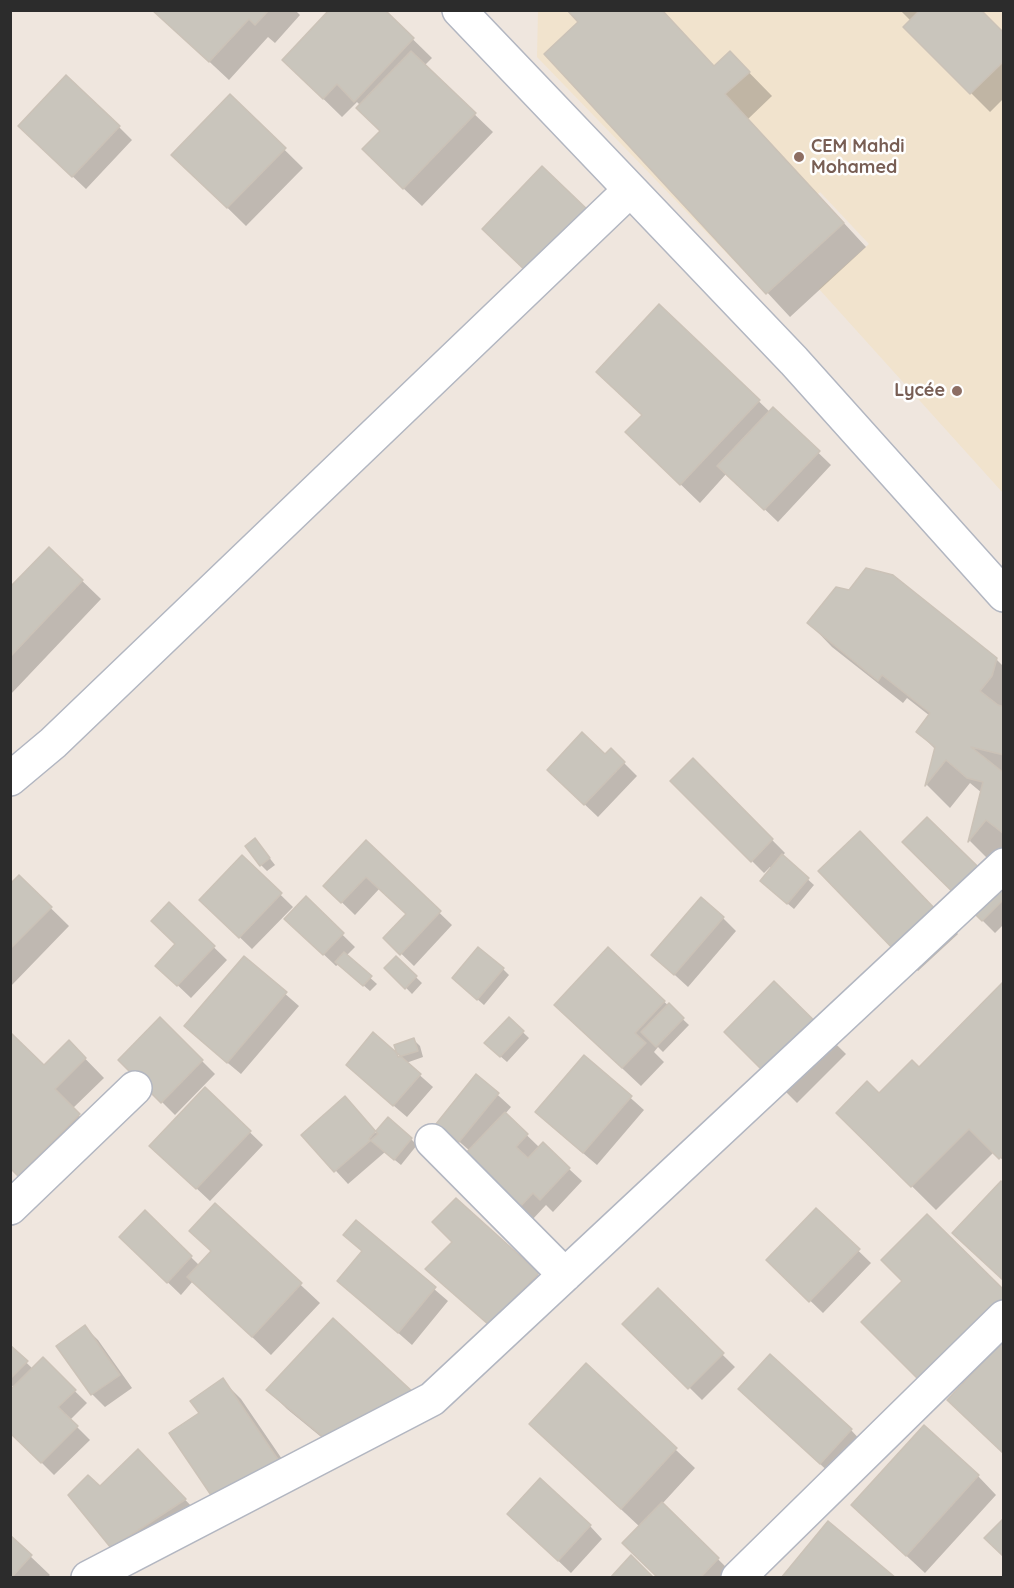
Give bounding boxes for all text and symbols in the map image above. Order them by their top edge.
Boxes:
place label: CEM Mahdi Mohamed [811,136,905,178]
marker: CEM Mahdi Mohamed [792,150,806,164]
place label: Lycée [894,380,945,402]
marker: Lycée [950,384,964,398]

